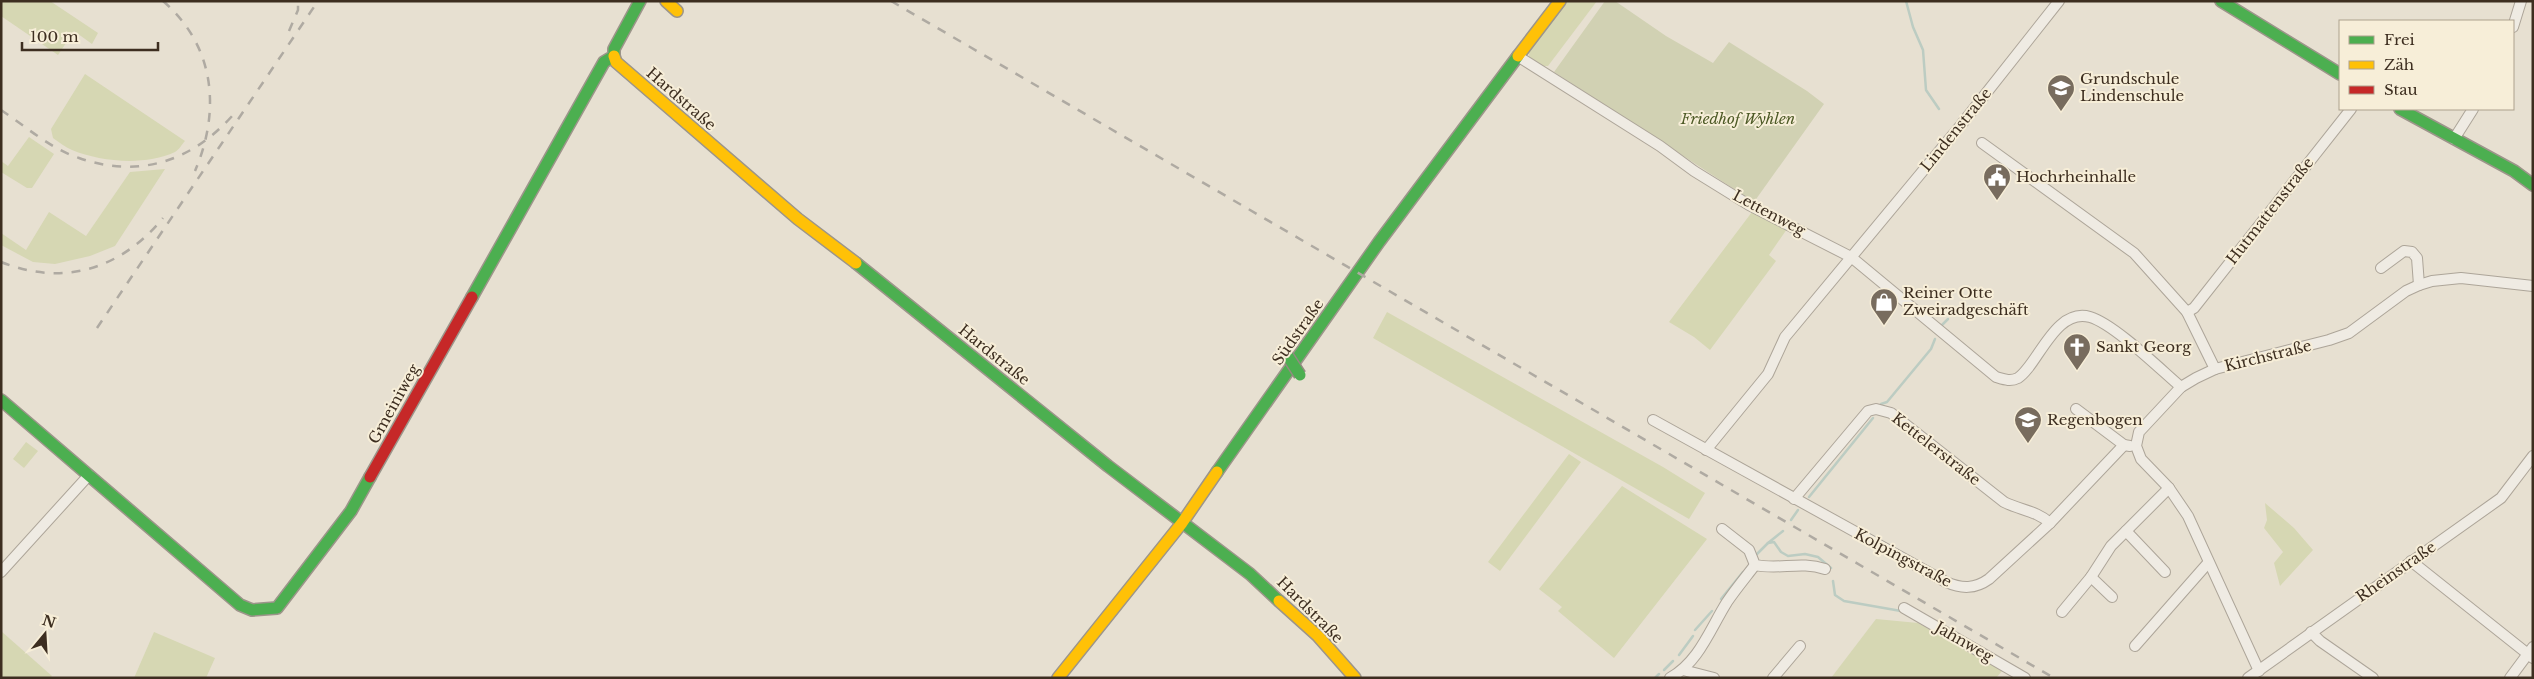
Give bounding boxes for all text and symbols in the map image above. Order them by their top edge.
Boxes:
scale bar [22,20,159,52]
legend [2339,20,2514,110]
text: 100 m [30,27,79,46]
text: Frei [2384,30,2415,49]
text: Zäh [2384,55,2414,74]
street label: Hardstraße [643,63,720,134]
place label: Grundschule Lindenschule [2080,69,2184,105]
school or university icon: Grundschule Lindenschule [2046,73,2076,112]
text: Stau [2384,80,2418,99]
street label: Lindenstraße [1916,84,1995,175]
park label: Friedhof Wyhlen [1680,109,1795,128]
street label: Hutmattenstraße [2222,153,2317,268]
public building icon: Hochrheinhalle [1982,162,2012,201]
place label: Hochrheinhalle [2016,167,2136,186]
street label: Lettenweg [1730,185,1810,240]
place label: Reiner Otte Zweiradgeschäft [1903,283,2029,319]
shop icon: Reiner Otte Zweiradgeschäft [1869,287,1899,326]
street label: Südstraße [1268,295,1327,369]
street label: Hardstraße [955,320,1034,389]
church icon: Sankt Georg [2062,332,2092,371]
street label: Kirchstraße [2222,336,2313,375]
place label: Sankt Georg [2096,337,2192,356]
street label: Gmeiniweg [364,360,424,447]
school or university icon: Regenbogen [2013,405,2043,444]
street label: Kettelerstraße [1888,408,1984,489]
place label: Regenbogen [2047,410,2143,429]
street label: Kolpingstraße [1851,524,1955,591]
street label: Rheinstraße [2352,537,2439,606]
street label: Hardstraße [1273,572,1348,647]
north arrow [20,609,70,659]
text: N [40,611,58,632]
street label: Jahnweg [1930,616,1998,666]

